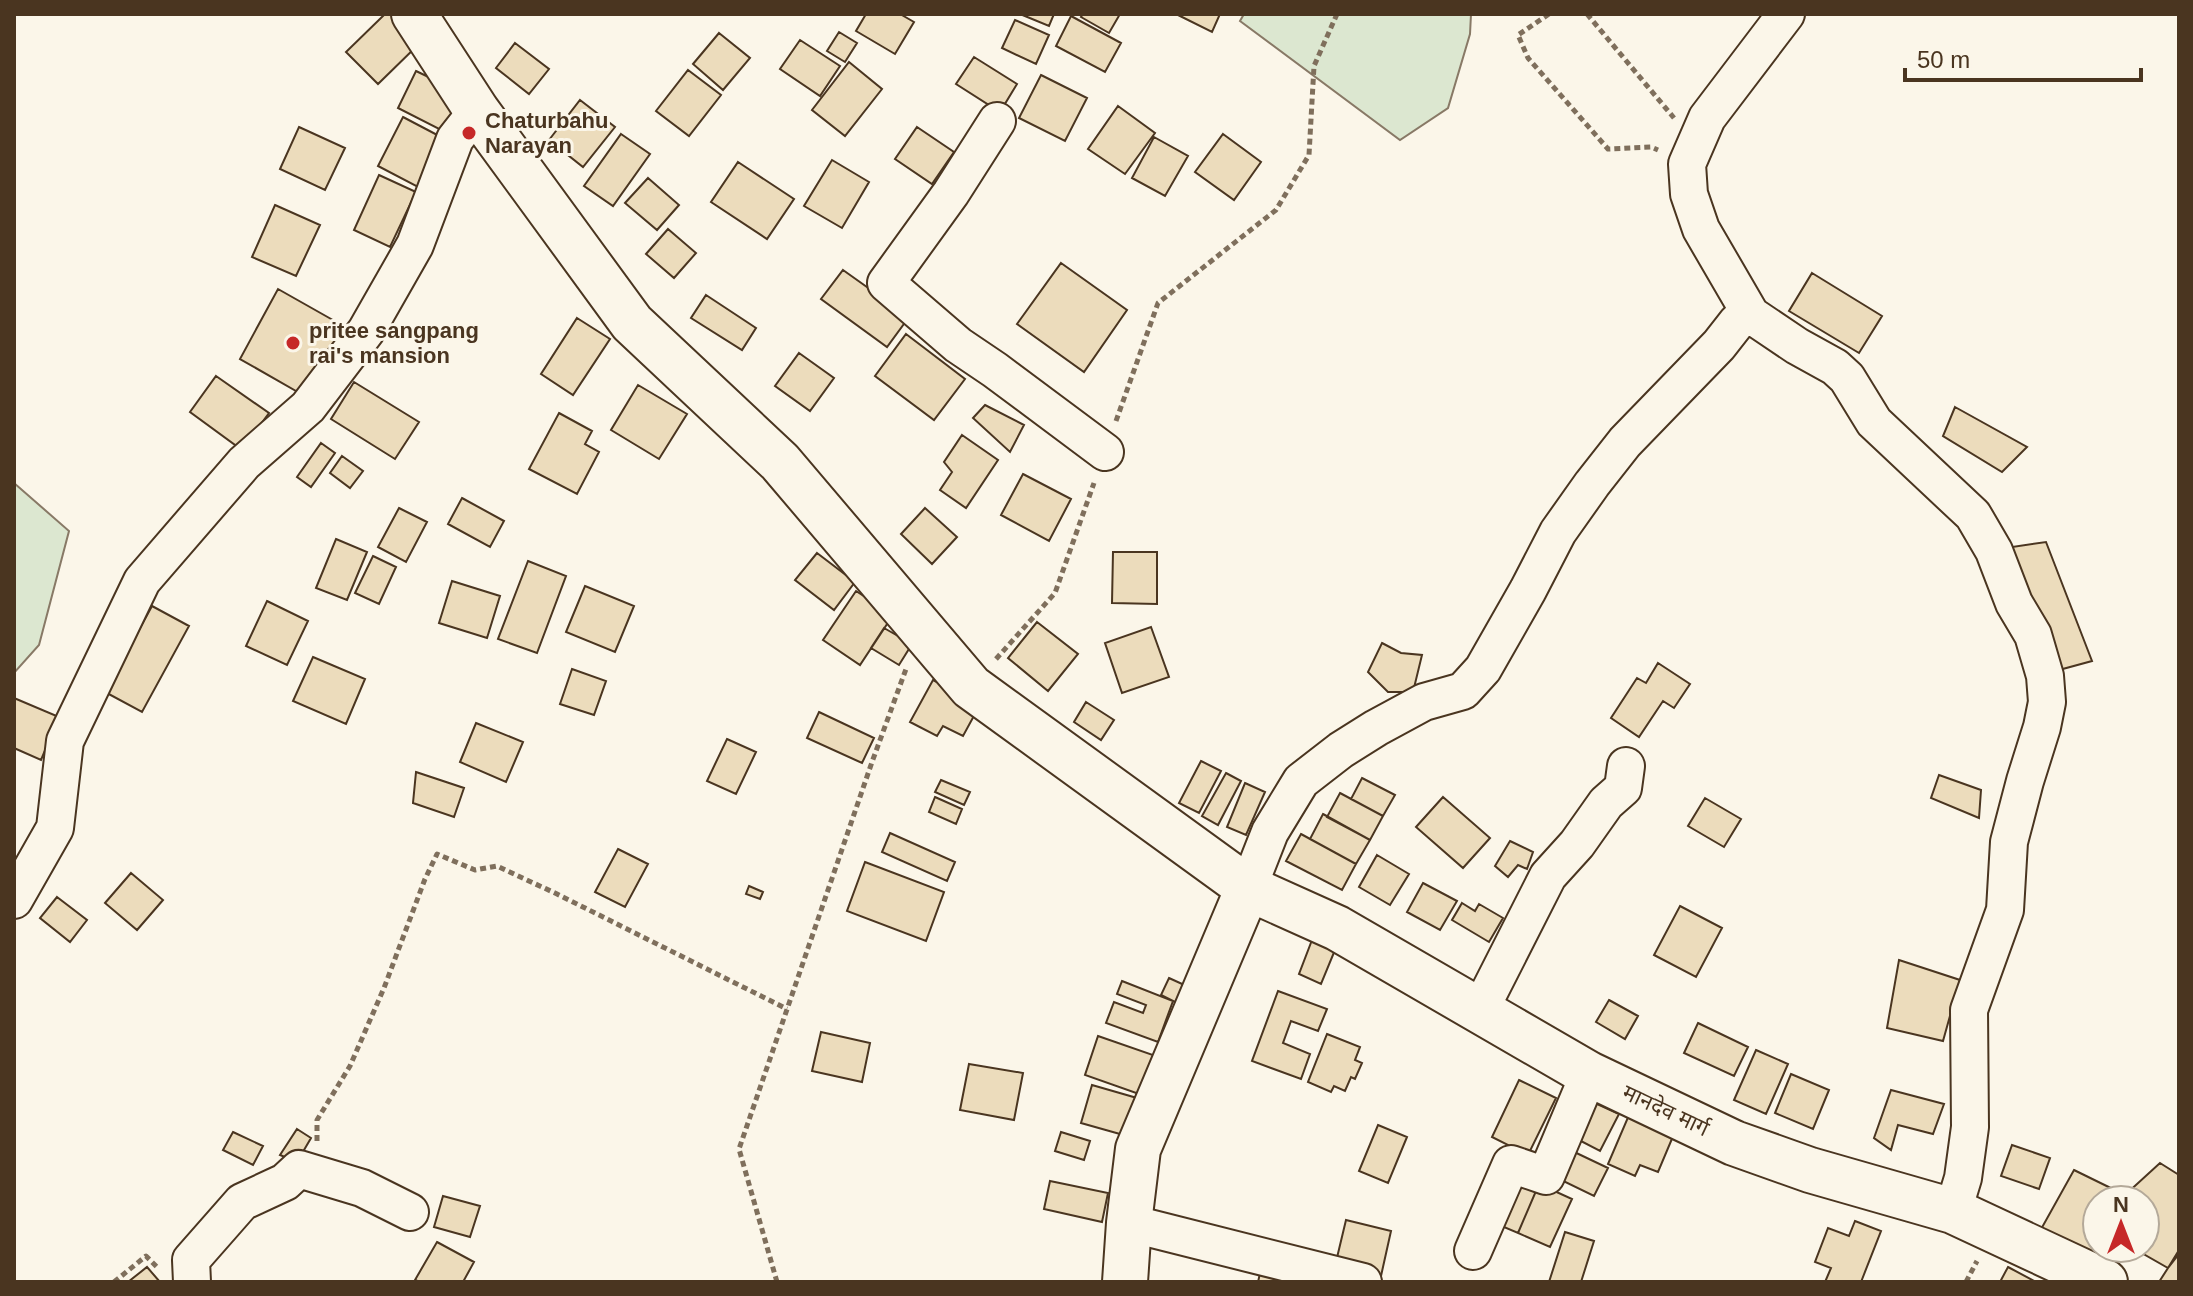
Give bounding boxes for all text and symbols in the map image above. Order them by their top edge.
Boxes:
scale bar [1905,32,2141,82]
text: 50 m [1917,46,1970,73]
place label: Chaturbahu Narayan [485,108,608,158]
marker: Chaturbahu Narayan [460,124,478,142]
place label: pritee sangpang rai's mansion [309,318,479,368]
marker: pritee sangpang rai's mansion [284,334,302,352]
street label: मानदेव मार्ग [1619,1079,1714,1142]
north arrow [2081,1184,2161,1264]
text: N [2113,1192,2129,1217]

